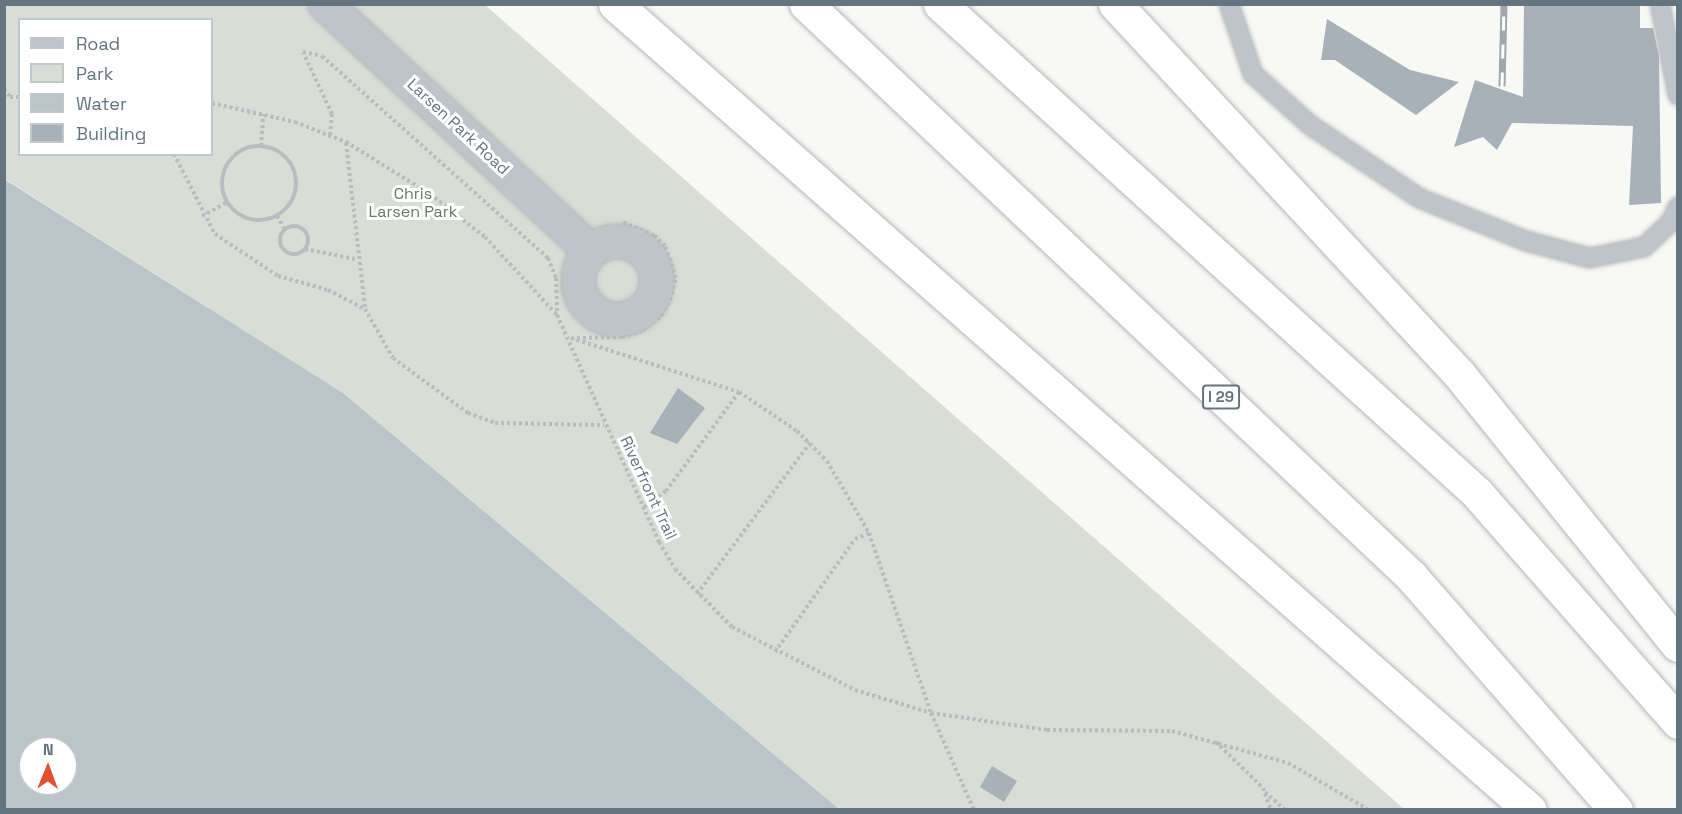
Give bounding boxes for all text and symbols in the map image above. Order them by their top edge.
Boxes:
legend [18,18,213,156]
text: Road [76,32,120,55]
text: Park [76,62,113,85]
street label: Larsen Park Road [403,75,513,179]
text: Water [76,92,127,115]
text: Building [76,122,146,145]
park label: Chris Larsen Park [369,184,457,222]
road number: I 29 [1202,385,1240,409]
street label: Riverfront Trail [616,433,680,543]
north arrow [18,736,78,796]
text: N [43,739,54,760]

